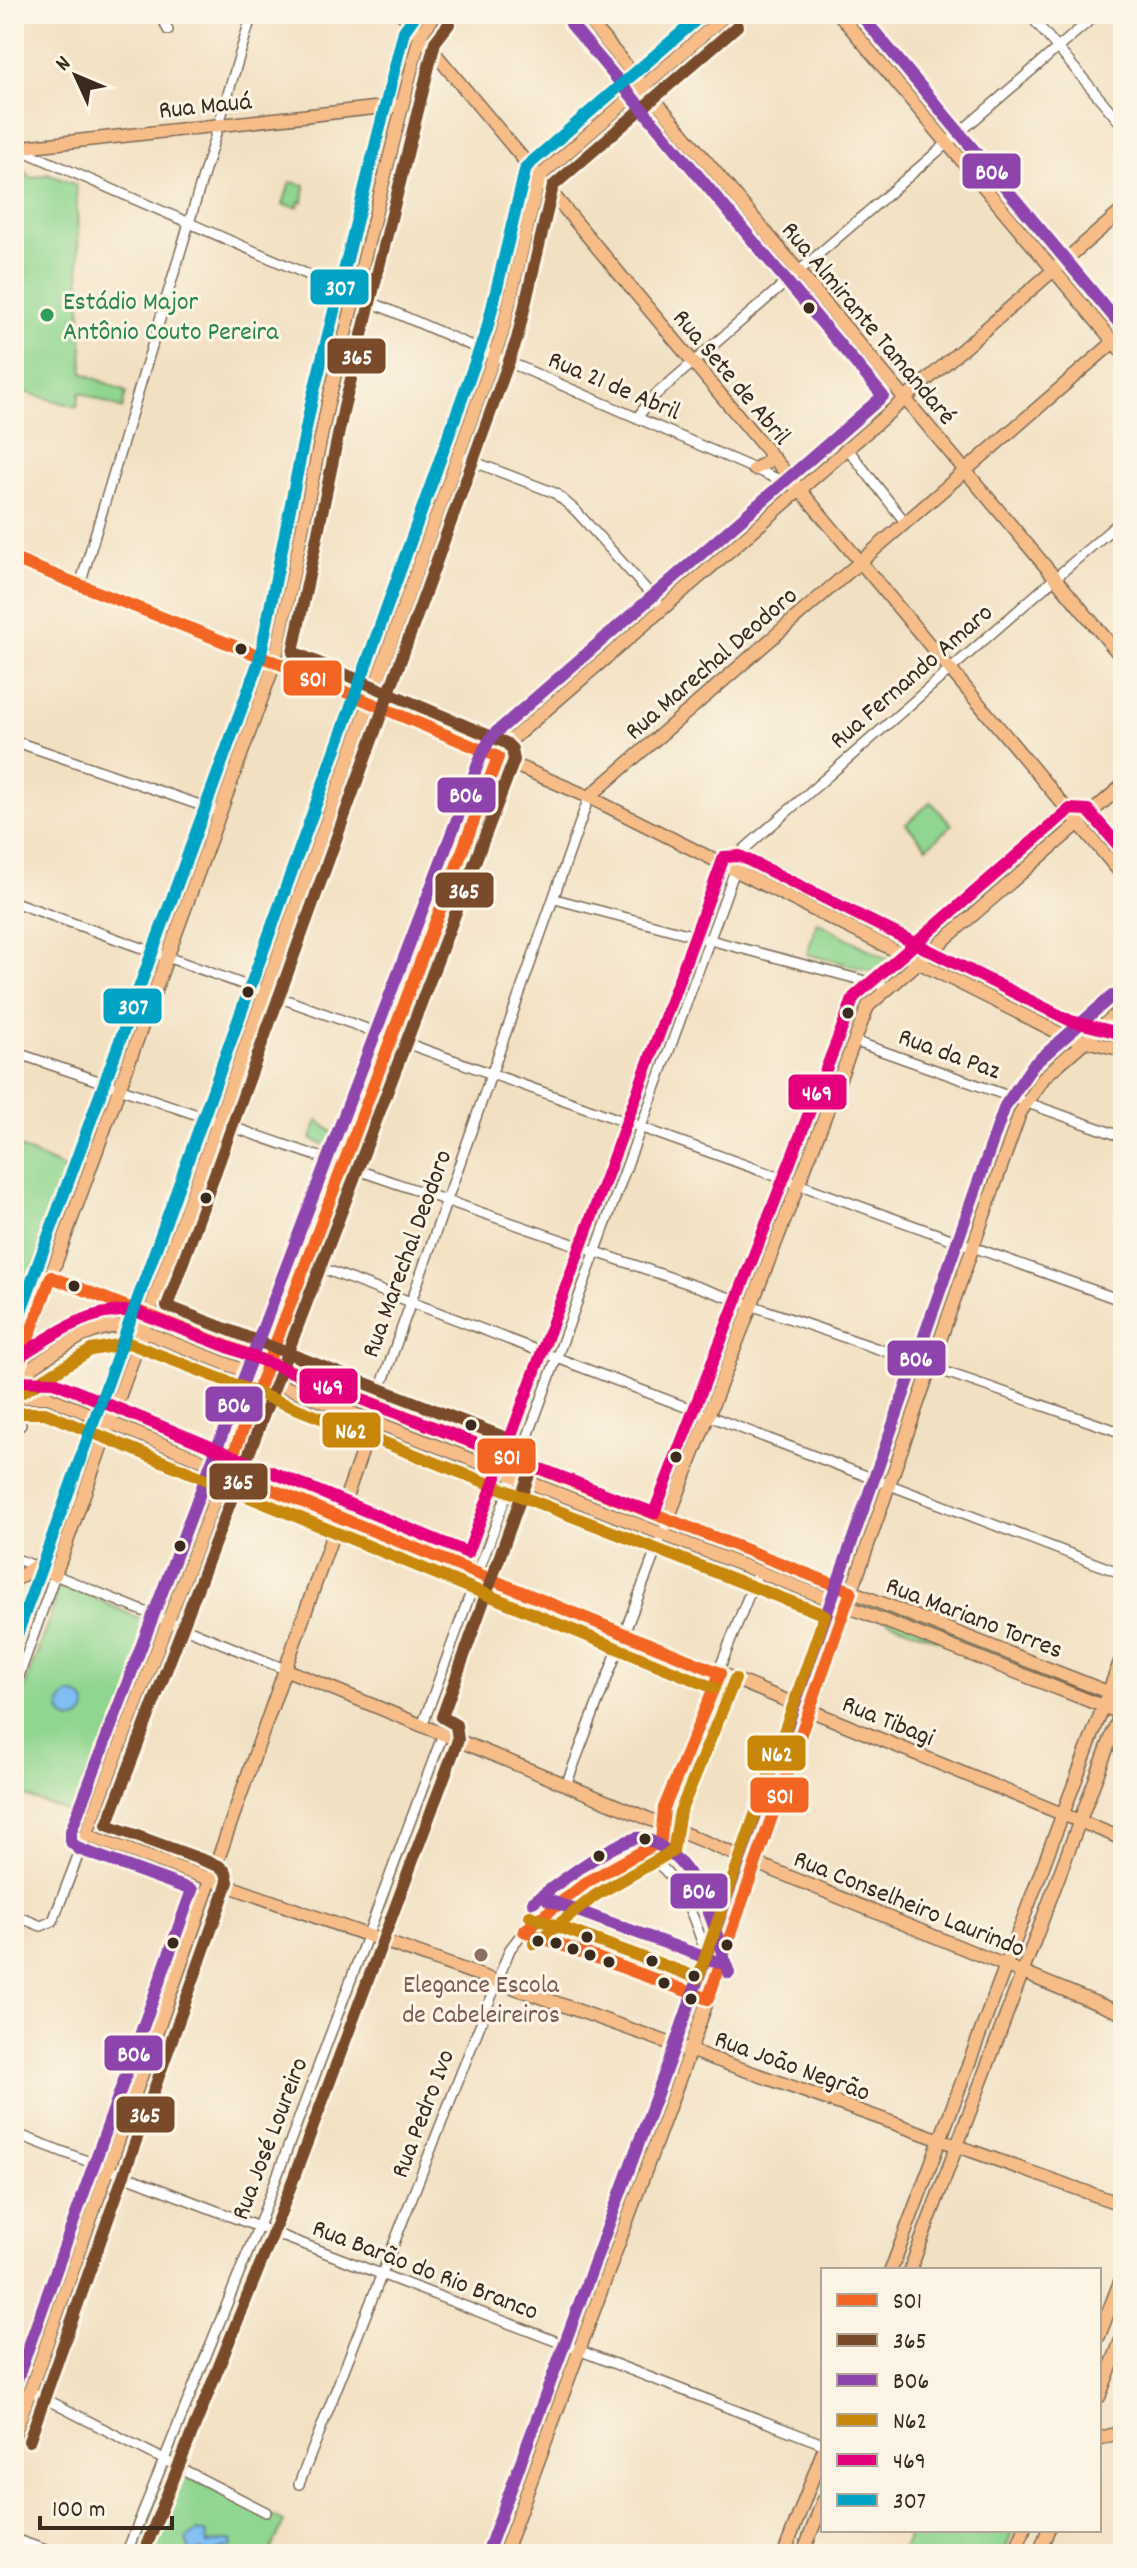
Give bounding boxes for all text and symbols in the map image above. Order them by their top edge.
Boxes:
north arrow [36,36,116,116]
text: N [49,50,79,79]
street label: Rua Mauá [157,84,254,131]
line badge: B06 [961,152,1022,190]
text: B06 [975,159,1009,190]
street label: Rua Almirante Tamandaré [771,214,964,434]
line badge: 307 [309,268,370,306]
text: 307 [325,275,356,306]
place label: Estádio Major Antônio Couto Pereira [63,285,279,352]
unlabelled marker [801,300,817,316]
street label: Rua Sete de Abril [662,302,798,454]
marker: Estádio Major Antônio Couto Pereira [38,306,56,324]
line badge: 365 [326,337,387,375]
street label: Rua 21 de Abril [542,343,686,432]
text: 365 [342,344,372,375]
street label: Rua Marechal Deodoro [618,579,807,750]
street label: Rua Fernando Amaro [822,596,1002,759]
unlabelled marker [233,641,249,657]
line badge: S01 [282,659,343,697]
text: S01 [300,666,326,697]
line badge: B06 [436,776,497,814]
text: B06 [449,782,483,813]
line badge: 365 [434,871,495,909]
text: 365 [449,878,479,909]
unlabelled marker [240,984,256,1000]
line badge: 307 [102,987,163,1025]
text: 307 [118,994,149,1025]
unlabelled marker [840,1005,856,1021]
street label: Rua da Paz [893,1020,1005,1091]
line badge: 469 [787,1073,848,1111]
text: 469 [802,1080,832,1111]
street label: Rua Marechal Deodoro [354,1145,463,1363]
unlabelled marker [198,1190,214,1206]
unlabelled marker [66,1278,82,1294]
line badge: B06 [886,1339,947,1377]
text: B06 [899,1346,933,1377]
line badge: 469 [298,1367,359,1405]
text: 469 [313,1374,343,1405]
line badge: B06 [204,1385,264,1423]
text: B06 [217,1392,251,1423]
line badge: N62 [321,1411,382,1449]
unlabelled marker [463,1417,479,1433]
text: N62 [335,1418,367,1449]
line badge: S01 [476,1437,537,1475]
text: S01 [494,1444,520,1475]
unlabelled marker [668,1449,684,1465]
line badge: 365 [208,1462,269,1501]
text: 365 [223,1469,253,1500]
unlabelled marker [172,1538,188,1554]
street label: Rua Mariano Torres [880,1569,1068,1670]
street label: Rua Tibagi [836,1687,940,1758]
line badge: N62 [746,1734,807,1772]
text: N62 [761,1741,793,1772]
line badge: S01 [749,1776,810,1814]
text: S01 [767,1783,793,1814]
unlabelled marker [637,1831,653,1847]
street label: Rua Conselheiro Laurindo [787,1842,1030,1969]
unlabelled marker [591,1848,607,1864]
line badge: B06 [669,1872,729,1910]
text: B06 [682,1878,716,1909]
unlabelled marker [579,1929,595,1945]
unlabelled marker [530,1933,546,1949]
unlabelled marker [165,1935,181,1951]
unlabelled marker [548,1935,564,1951]
unlabelled marker [719,1937,735,1953]
unlabelled marker [565,1941,581,1957]
marker: Elegance Escola de Cabeleireiros [472,1946,490,1964]
unlabelled marker [582,1947,598,1963]
unlabelled marker [644,1953,660,1969]
unlabelled marker [601,1954,617,1970]
place label: Elegance Escola de Cabeleireiros [402,1968,560,2035]
unlabelled marker [686,1968,702,1984]
unlabelled marker [656,1975,672,1991]
unlabelled marker [683,1991,699,2007]
street label: Rua João Negrão [709,2022,875,2113]
line badge: B06 [103,2034,164,2072]
text: B06 [117,2041,151,2072]
street label: Rua Pedro Ivo [383,2045,466,2184]
street label: Rua José Loureiro [223,2053,319,2226]
line badge: 365 [115,2095,176,2134]
text: 365 [130,2102,160,2133]
street label: Rua Barão do Rio Branco [306,2211,543,2331]
legend [821,2268,1101,2532]
text: S01 [893,2286,922,2320]
text: 365 [893,2326,927,2360]
text: B06 [893,2366,929,2400]
text: N62 [893,2406,927,2440]
text: 469 [893,2446,926,2480]
scale bar [40,2480,172,2530]
text: 307 [893,2486,926,2520]
text: 100 m [52,2494,105,2528]

